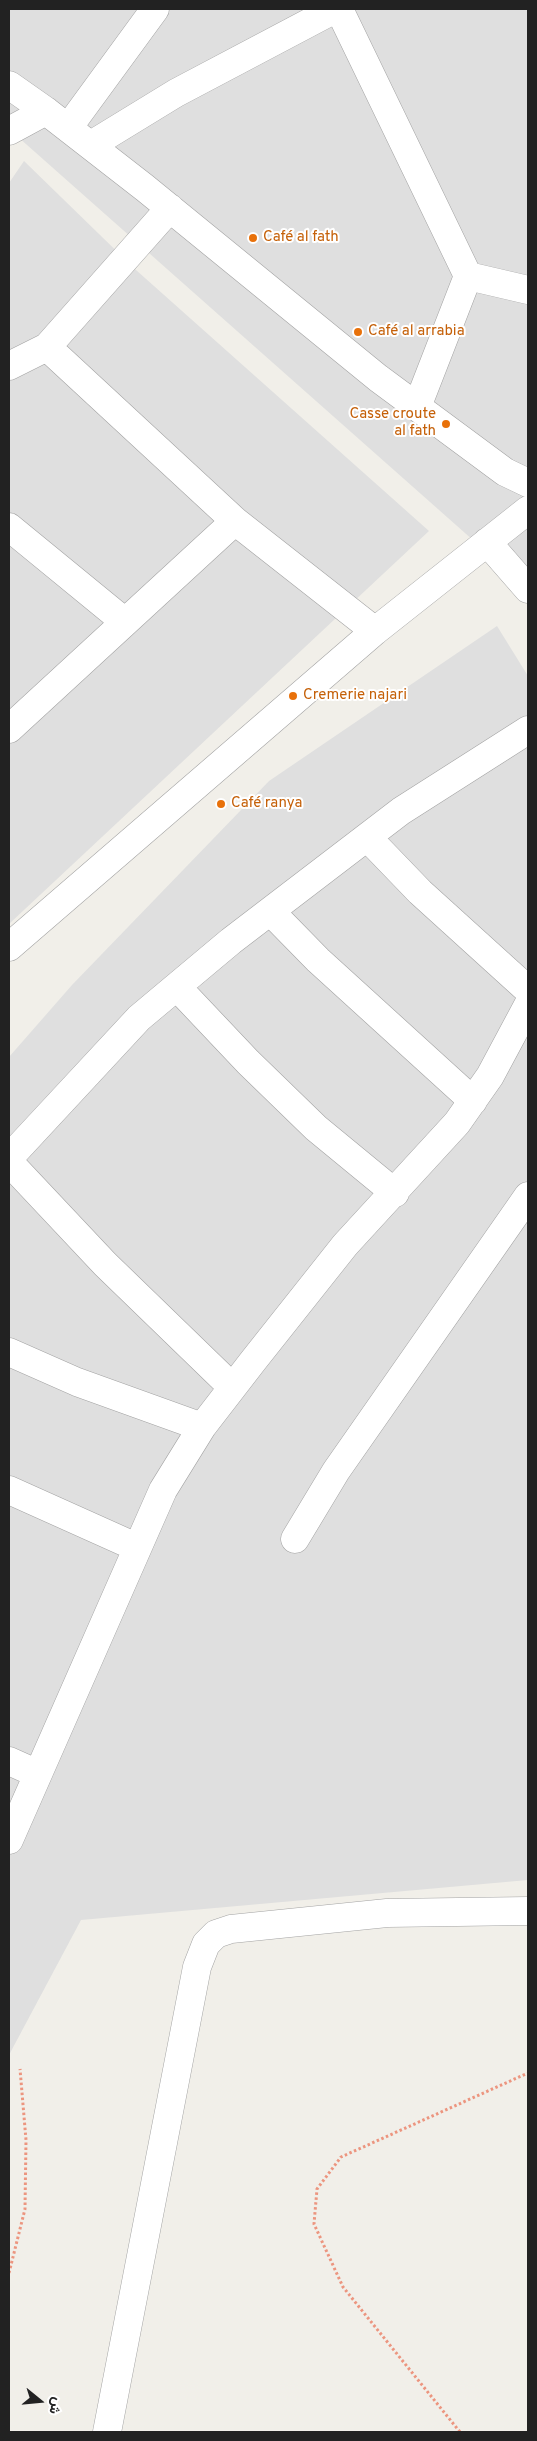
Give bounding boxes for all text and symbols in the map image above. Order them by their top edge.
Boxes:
place label: Café al fath [263,229,339,247]
marker: Café al fath [247,232,259,244]
place label: Café al arrabia [368,323,465,341]
marker: Café al arrabia [352,326,364,338]
place label: Casse croute al fath [349,406,436,441]
marker: Casse croute al fath [440,418,452,430]
place label: Cremerie najari [303,687,407,705]
marker: Cremerie najari [287,690,299,702]
place label: Café ranya [231,795,302,813]
marker: Café ranya [215,798,227,810]
north arrow [15,2376,65,2426]
text: ش [44,2395,65,2416]

